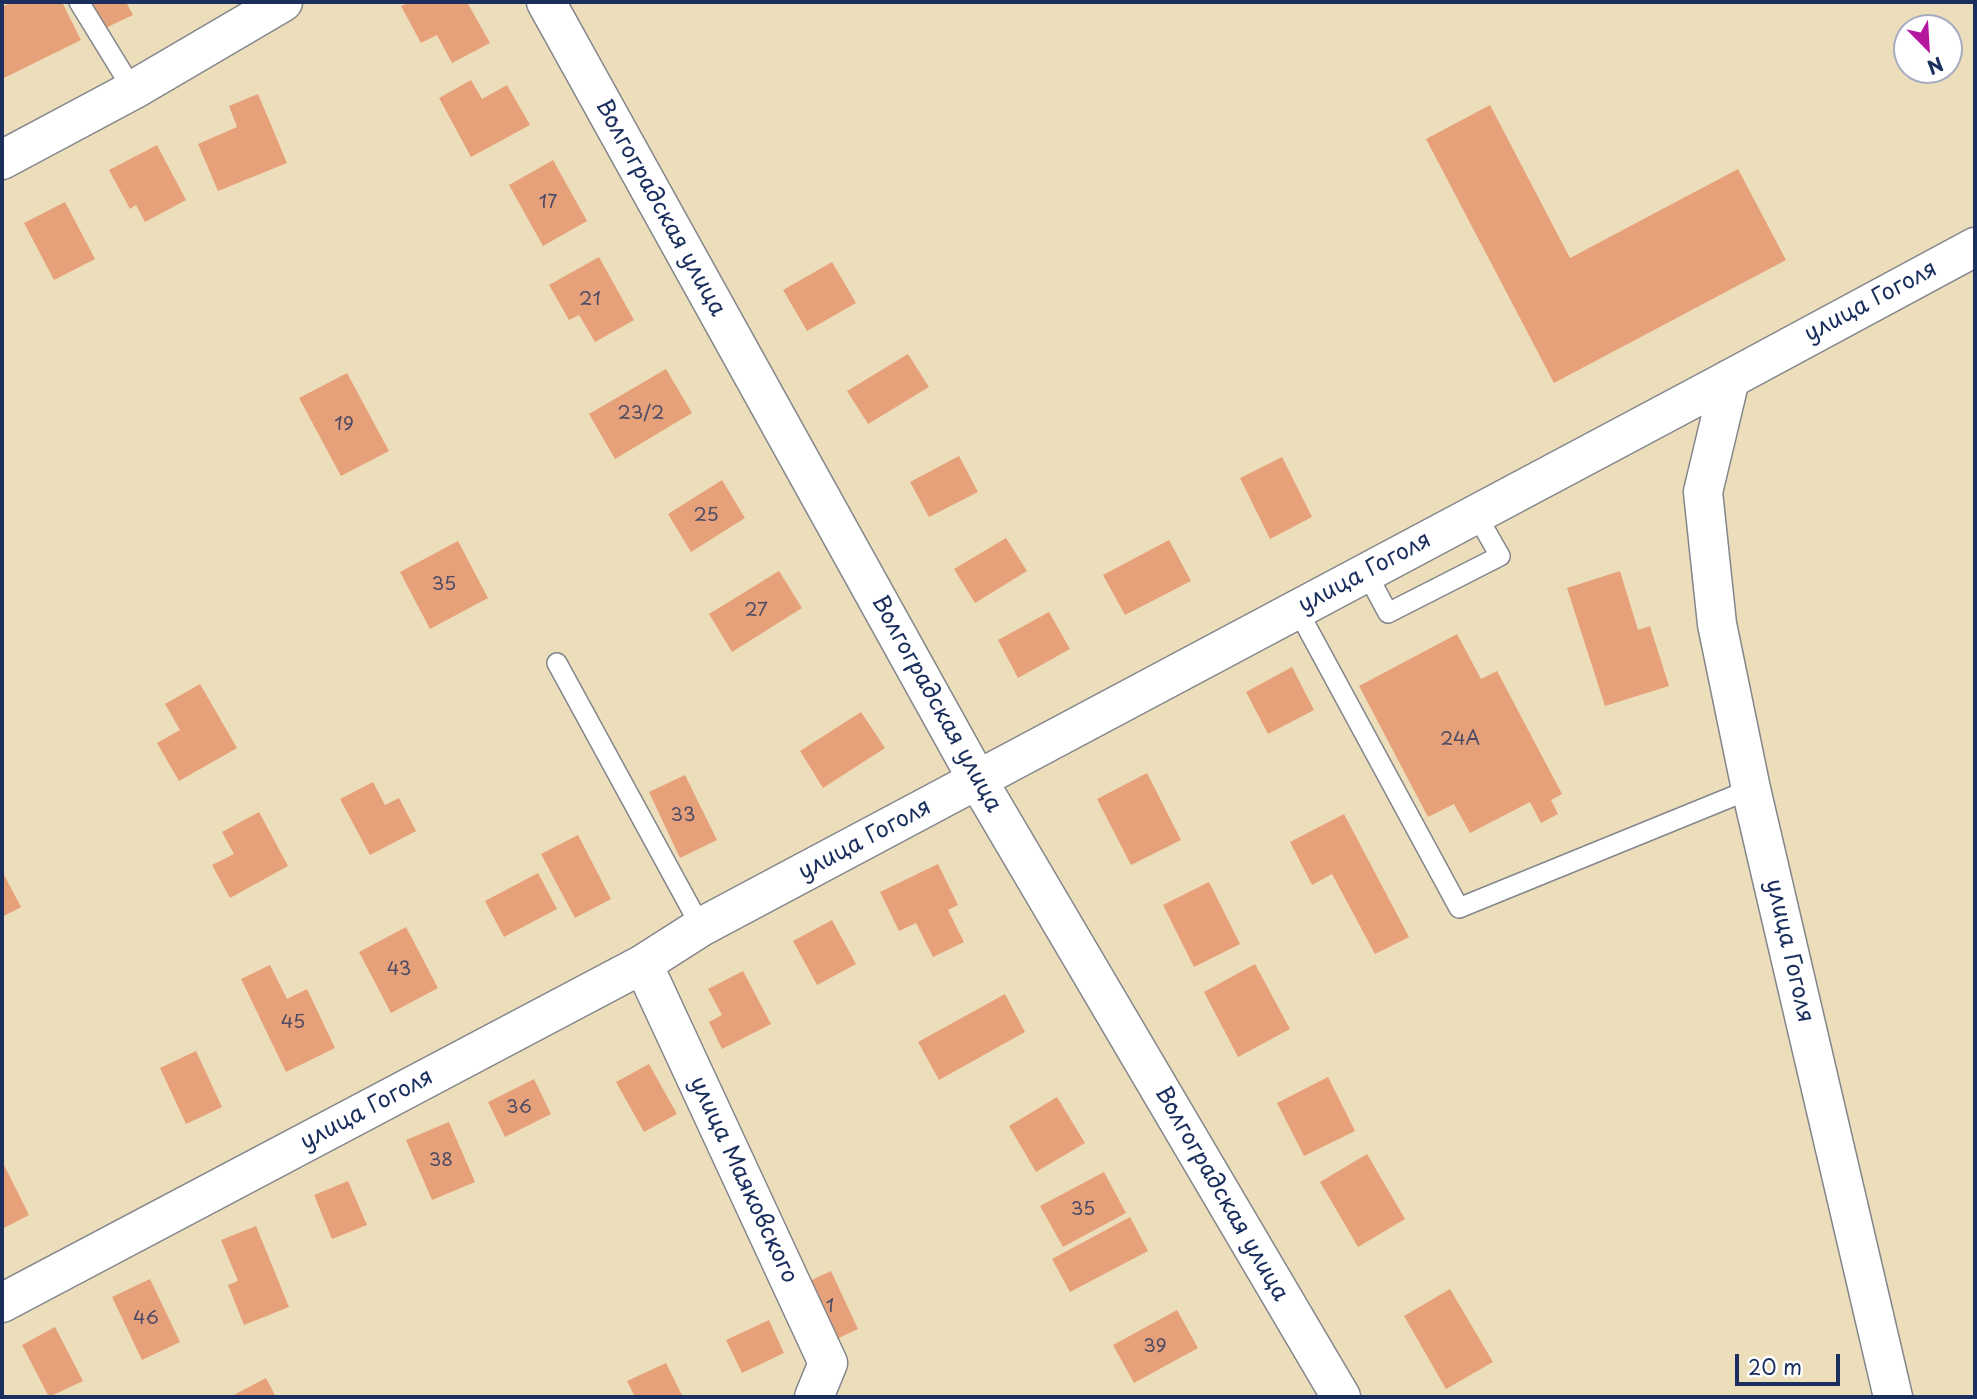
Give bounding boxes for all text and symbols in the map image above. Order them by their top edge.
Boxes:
north arrow [1893,14,1963,84]
text: N [1923,51,1948,82]
street label: Волгоградская улица [589,95,731,321]
house number: 17 [539,192,557,214]
street label: улица Гоголя [1800,255,1942,349]
house number: 21 [579,289,601,311]
house number: 23/2 [618,403,664,425]
house number: 19 [334,414,354,436]
house number: 25 [693,505,719,527]
street label: улица Гоголя [1294,526,1436,620]
house number: 35 [432,574,456,596]
street label: Волгоградская улица [865,591,1007,817]
house number: 27 [744,600,768,622]
house number: 24А [1440,729,1480,751]
street label: улица Гоголя [794,793,936,887]
house number: 33 [671,805,695,827]
street label: улица Гоголя [1759,877,1819,1025]
house number: 43 [387,959,411,981]
house number: 45 [281,1012,305,1034]
street label: улица Гоголя [296,1063,438,1157]
street label: улица Маяковского [683,1072,803,1288]
street label: Волгоградская улица [1148,1082,1294,1306]
house number: 36 [506,1097,532,1119]
house number: 38 [429,1150,453,1172]
house number: 35 [1071,1199,1095,1221]
house number: 1 [826,1296,834,1318]
house number: 46 [133,1308,159,1330]
house number: 39 [1143,1336,1167,1358]
scale bar [1739,1340,1844,1384]
text: 20 m [1748,1350,1802,1382]

